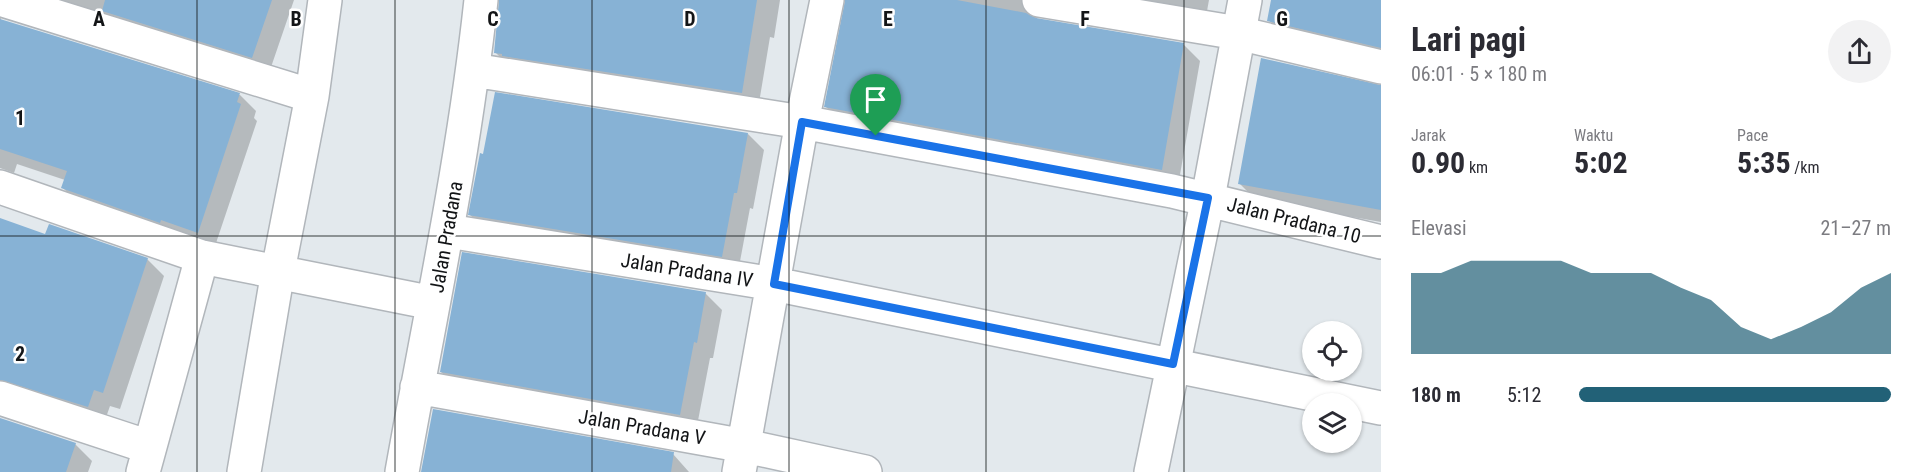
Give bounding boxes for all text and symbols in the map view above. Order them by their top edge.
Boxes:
text: A [93,7,105,31]
text: B [290,7,302,31]
text: C [487,7,499,31]
text: D [684,7,696,31]
text: E [883,7,893,31]
text: F [1080,7,1090,31]
text: G [1276,7,1288,31]
text: Lari pagi [1411,20,1526,59]
button: share [1828,20,1891,83]
text: 06:01 · 5 × 180 m [1411,62,1547,86]
pin [850,74,901,136]
icon: arrive [859,83,892,116]
text: 1 [15,106,25,130]
text: Jarak [1411,126,1446,145]
text: Waktu [1574,126,1613,145]
text: Pace [1737,126,1768,145]
text: 0.90 [1411,145,1465,180]
text: 5:02 [1574,145,1628,180]
text: 5:35 [1737,145,1791,180]
text: km [1465,158,1488,177]
text: /km [1791,158,1820,177]
street label: Jalan Pradana [424,179,468,295]
street label: Jalan Pradana 10 [1225,192,1363,248]
text: Elevasi [1411,216,1466,240]
text: 21–27 m [1820,216,1891,240]
street label: Jalan Pradana IV [619,248,755,292]
map controls [1302,321,1362,453]
button: locate [1302,321,1362,381]
text: 2 [15,342,25,366]
text: 180 m [1411,383,1461,407]
text: 5:12 [1507,383,1541,407]
button: layers [1302,393,1362,453]
street label: Jalan Pradana V [577,404,707,450]

